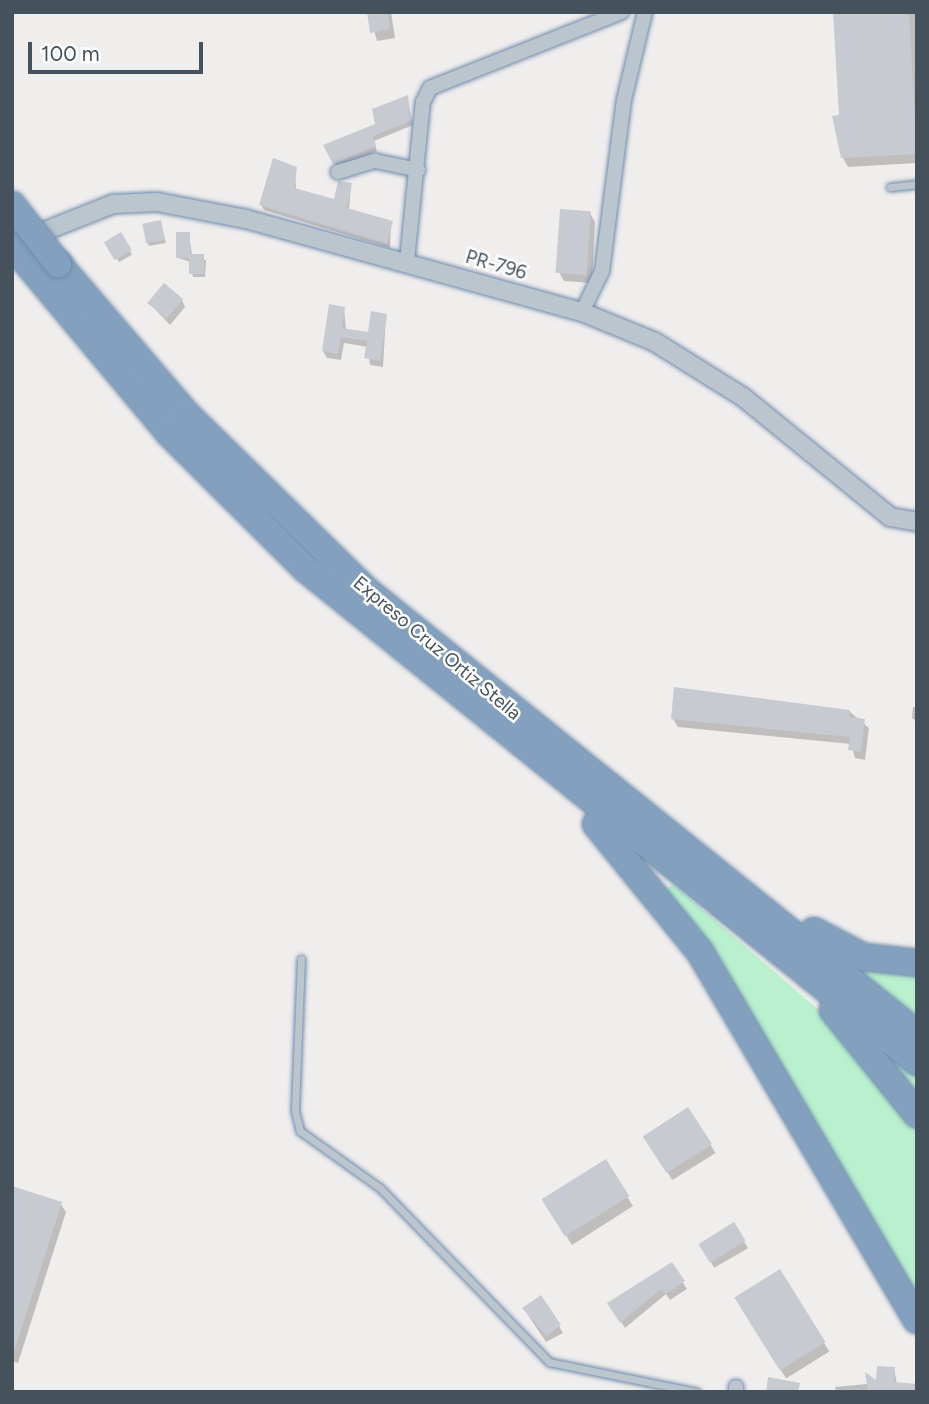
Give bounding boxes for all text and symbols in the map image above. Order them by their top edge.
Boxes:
scale bar [32,28,206,72]
text: 100 m [41,41,100,66]
street label: PR-796 [463,245,529,285]
street label: Expreso Cruz Ortiz Stella [349,571,525,725]

